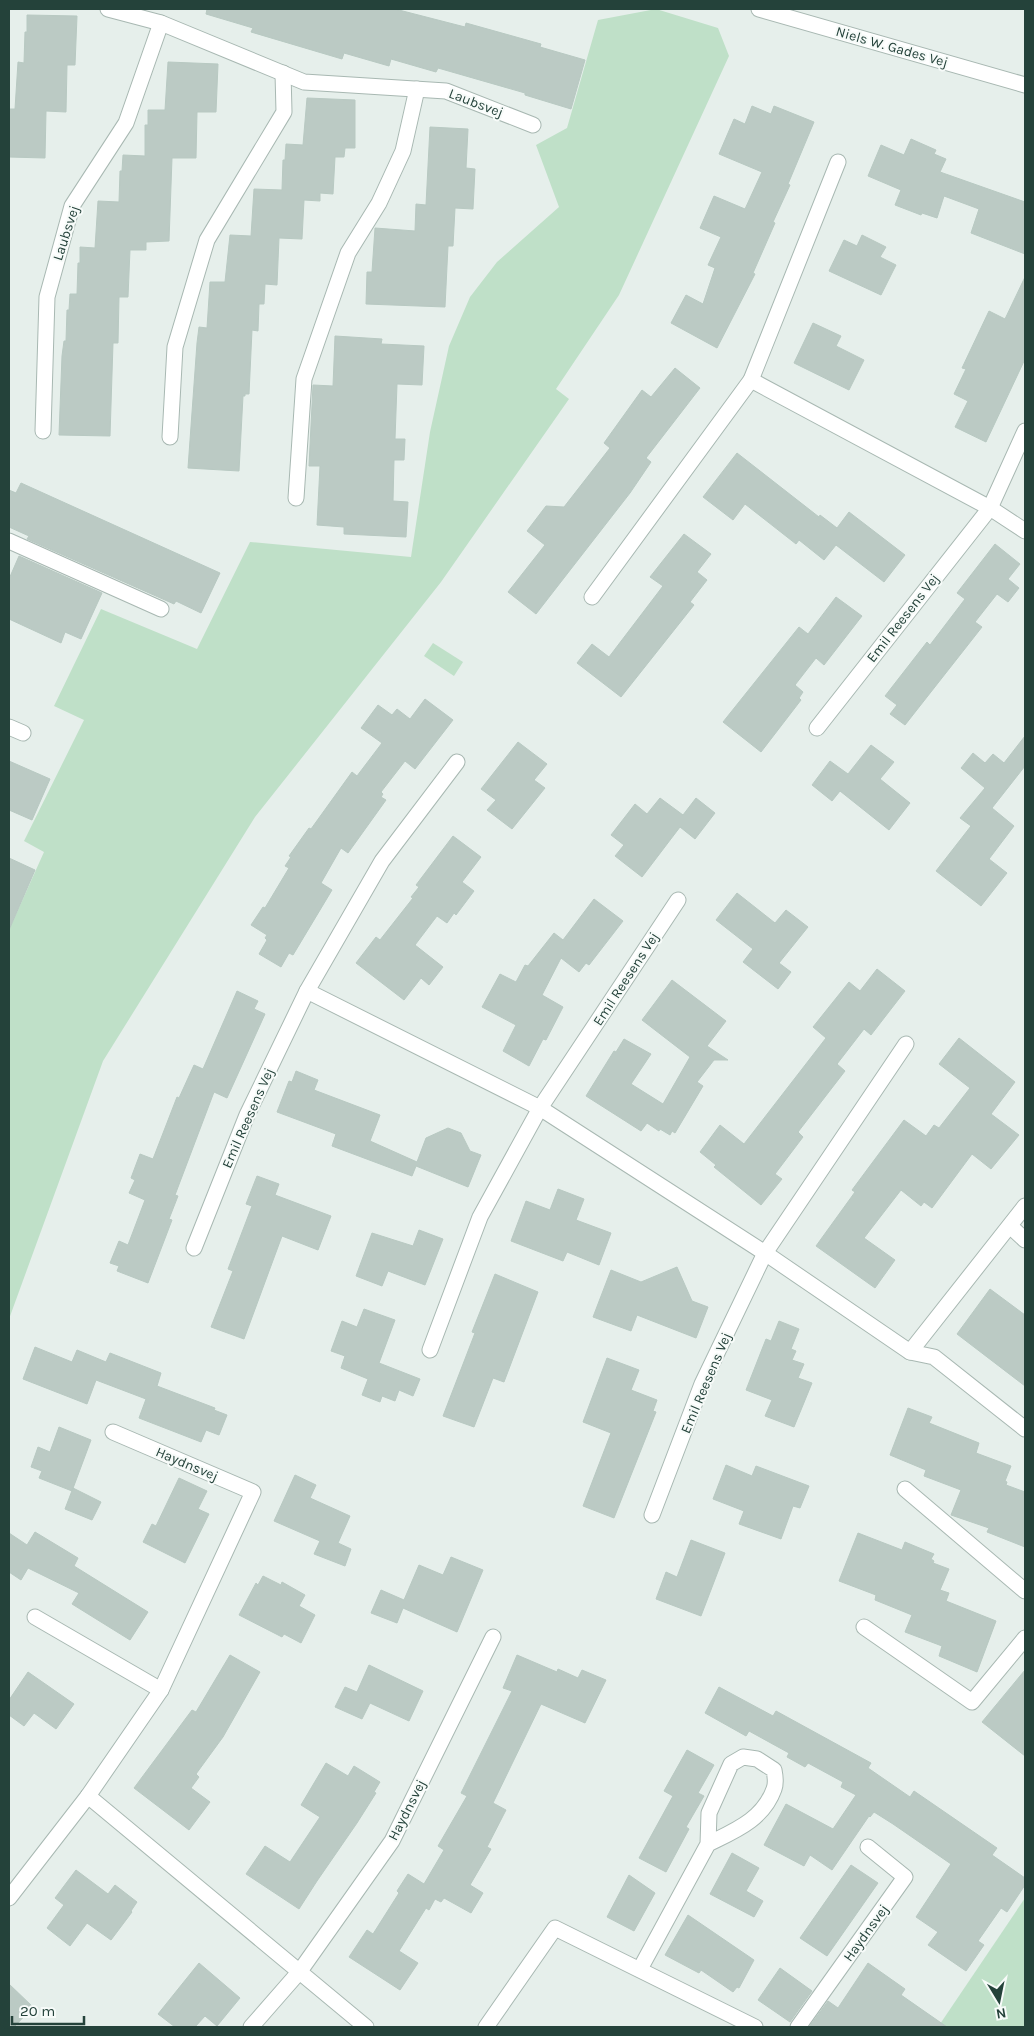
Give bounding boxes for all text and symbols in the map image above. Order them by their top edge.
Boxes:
street label: Niels W. Gades Vej [834,23,950,71]
street label: Laubsvej [446,85,506,121]
street label: Laubsvej [49,203,83,263]
street label: Emil Reesens Vej [863,570,943,666]
street label: Emil Reesens Vej [589,929,663,1029]
street label: Emil Reesens Vej [218,1065,278,1171]
street label: Emil Reesens Vej [677,1330,735,1436]
street label: Haydnsvej [153,1443,221,1485]
street label: Haydnsvej [384,1777,430,1843]
street label: Haydnsvej [840,1901,892,1965]
north arrow [974,1976,1024,2026]
scale bar [12,1994,85,2026]
text: 20 m [20,2002,55,2020]
text: N [995,2004,1008,2023]

